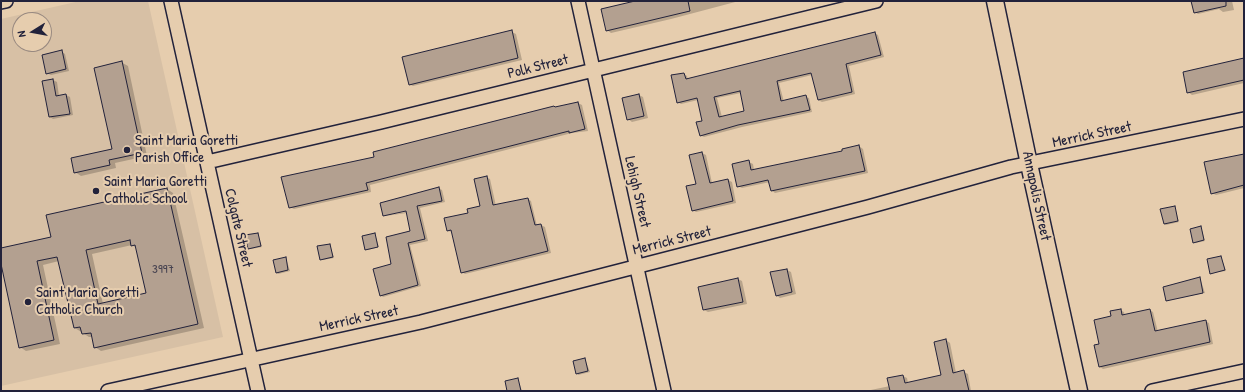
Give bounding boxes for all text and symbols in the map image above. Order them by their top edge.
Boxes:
north arrow [12,12,52,52]
text: N [14,30,29,38]
street label: Polk Street [506,51,570,83]
street label: Merrick Street [1051,118,1133,152]
place label: Saint Maria Goretti Parish Office [135,132,238,167]
marker: Saint Maria Goretti Parish Office [122,145,132,155]
street label: Annapolis Street [1018,150,1054,242]
street label: Lehigh Street [620,155,654,229]
place label: Saint Maria Goretti Catholic School [104,173,207,208]
marker: Saint Maria Goretti Catholic School [91,186,101,196]
street label: Colgate Street [220,187,256,269]
street label: Merrick Street [631,223,713,259]
house number: 3997 [152,262,174,278]
place label: Saint Maria Goretti Catholic Church [36,284,139,319]
marker: Saint Maria Goretti Catholic Church [23,297,33,307]
street label: Merrick Street [318,302,400,336]

